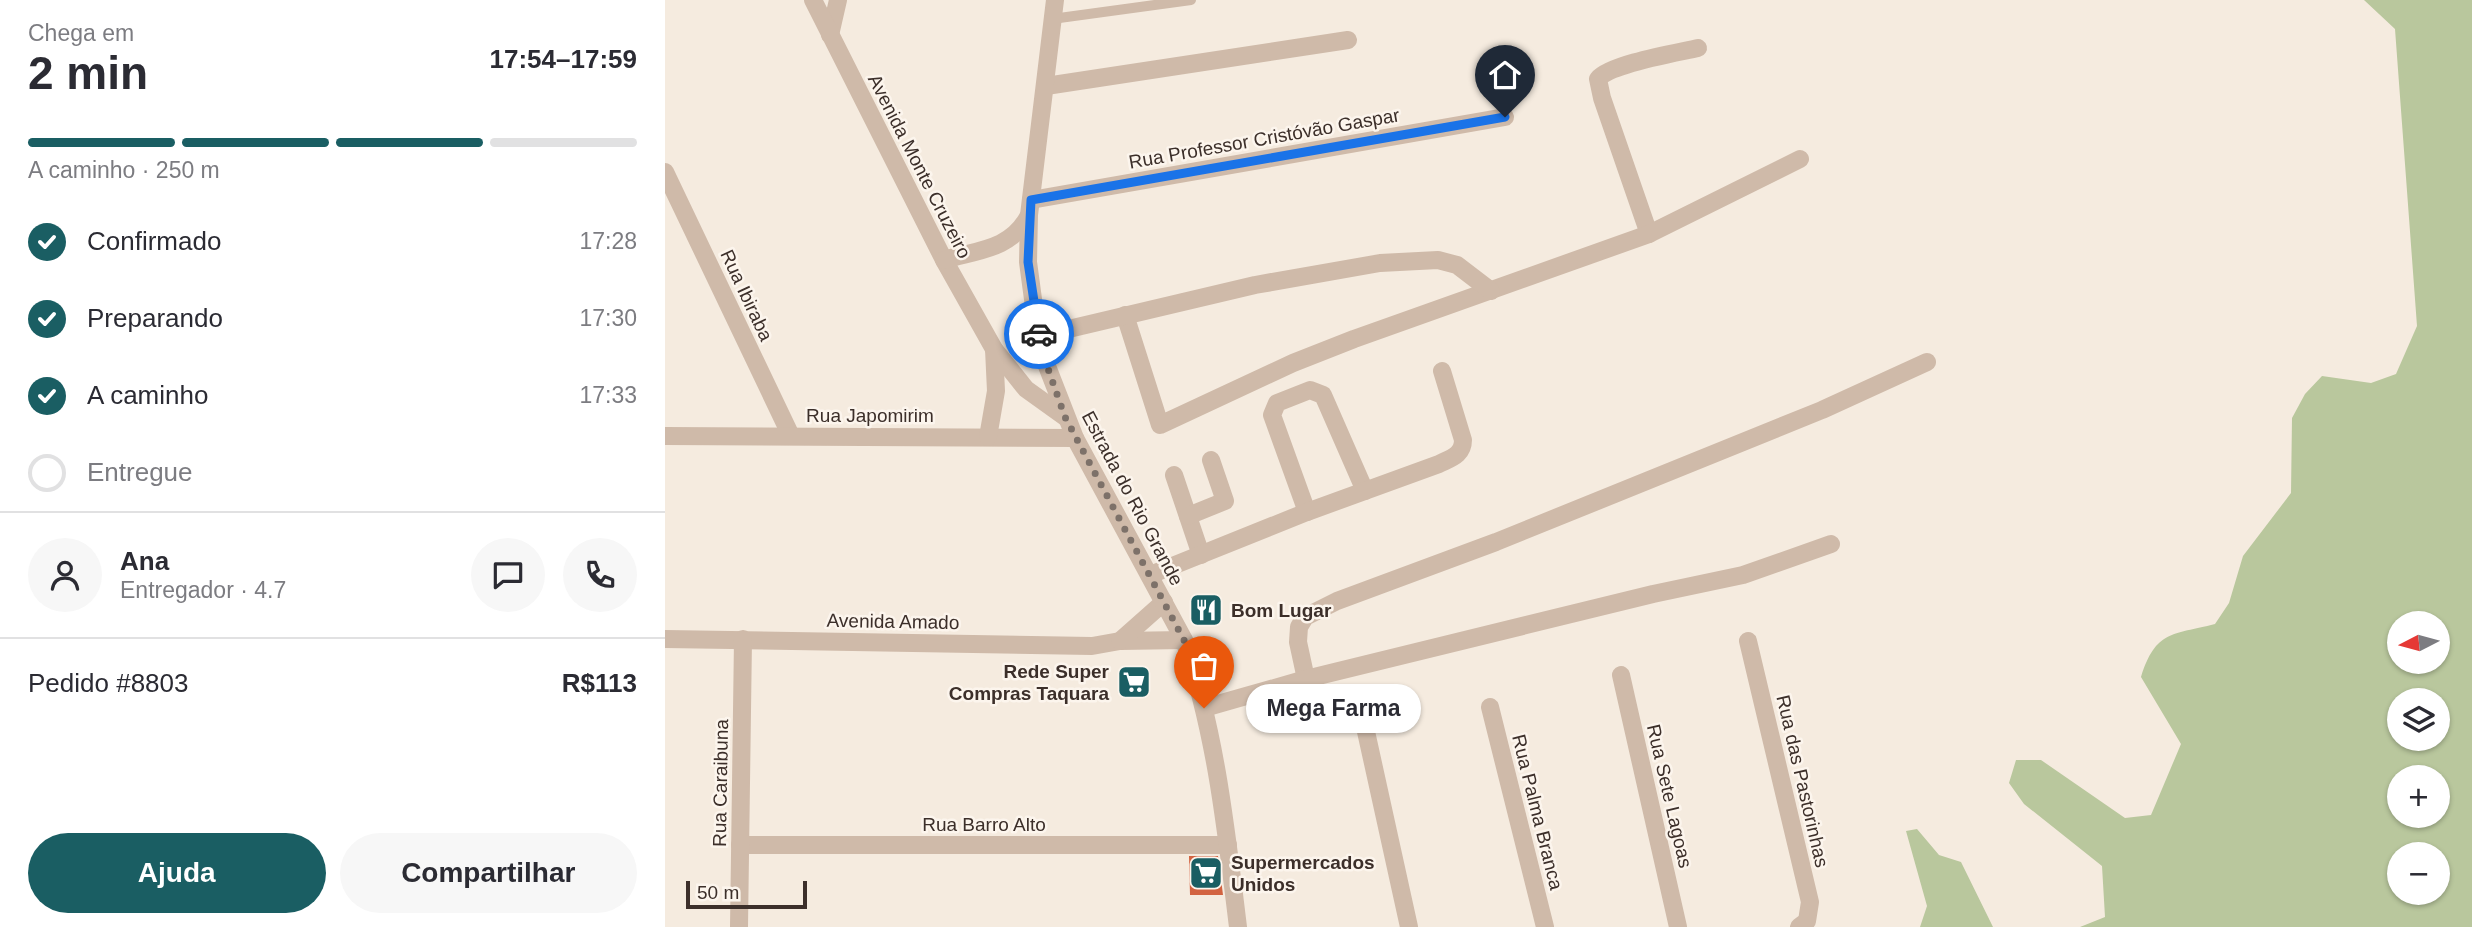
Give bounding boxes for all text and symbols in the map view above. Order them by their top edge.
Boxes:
text: Chega em [28,20,134,46]
text: 17:54–17:59 [490,44,637,74]
pin [1475,45,1535,117]
text: 2 min [28,47,148,99]
icon: home [1486,56,1524,94]
street label: Avenida Monte Cruzeiro [864,71,975,262]
street label: Rua Professor Cristóvão Gaspar [1127,104,1402,173]
text: A caminho · 250 m [28,157,220,183]
icon: check [28,223,66,261]
text: Confirmado [87,226,221,256]
text: 17:28 [579,228,637,254]
street label: Rua Ibiraba [716,246,777,345]
courier [1004,299,1074,369]
icon: check [28,300,66,338]
text: Preparando [87,303,223,333]
text: 17:30 [579,305,637,331]
icon: car [1020,315,1058,353]
icon: check [28,377,66,415]
text: A caminho [87,380,208,410]
text: 17:33 [579,382,637,408]
street label: Rua Japomirim [806,405,934,426]
street label: Estrada do Rio Grande [1078,408,1187,589]
text: Entregue [87,457,193,487]
button: person [28,538,102,612]
button: chat [471,538,545,612]
button: phone [563,538,637,612]
text: Ana [120,546,169,576]
text: Entregador · 4.7 [120,577,286,603]
restaurant icon: Bom Lugar [1187,591,1225,629]
place label: Bom Lugar [1231,600,1332,621]
street label: Avenida Amado [826,610,960,633]
north arrow [2387,611,2450,674]
map controls [2387,611,2450,905]
pin [1174,636,1234,708]
icon: bag [1185,647,1223,685]
place label: Rede Super Compras Taquara [949,661,1110,704]
supermarket icon: Rede Super Compras Taquara [1115,663,1153,701]
text: Pedido #8803 [28,668,188,698]
text: R$113 [562,668,637,698]
callout: Mega Farma [1246,684,1421,732]
button: layers [2387,688,2450,751]
street label: Rua das Pastorinhas [1772,693,1833,869]
text: Mega Farma [1266,695,1401,721]
street label: Rua Caraibuna [709,719,732,847]
street label: Rua Sete Lagoas [1643,722,1696,870]
street label: Rua Palma Branca [1508,732,1567,892]
button: + [2387,765,2450,828]
street label: Rua Barro Alto [922,814,1046,835]
button: Ajuda [28,833,326,913]
button: Compartilhar [340,833,637,913]
button: − [2387,842,2450,905]
place label: Supermercados Unidos [1231,852,1375,895]
supermarket icon: Supermercados Unidos [1187,854,1225,892]
scale bar [686,878,807,910]
text: 50 m [697,882,739,903]

